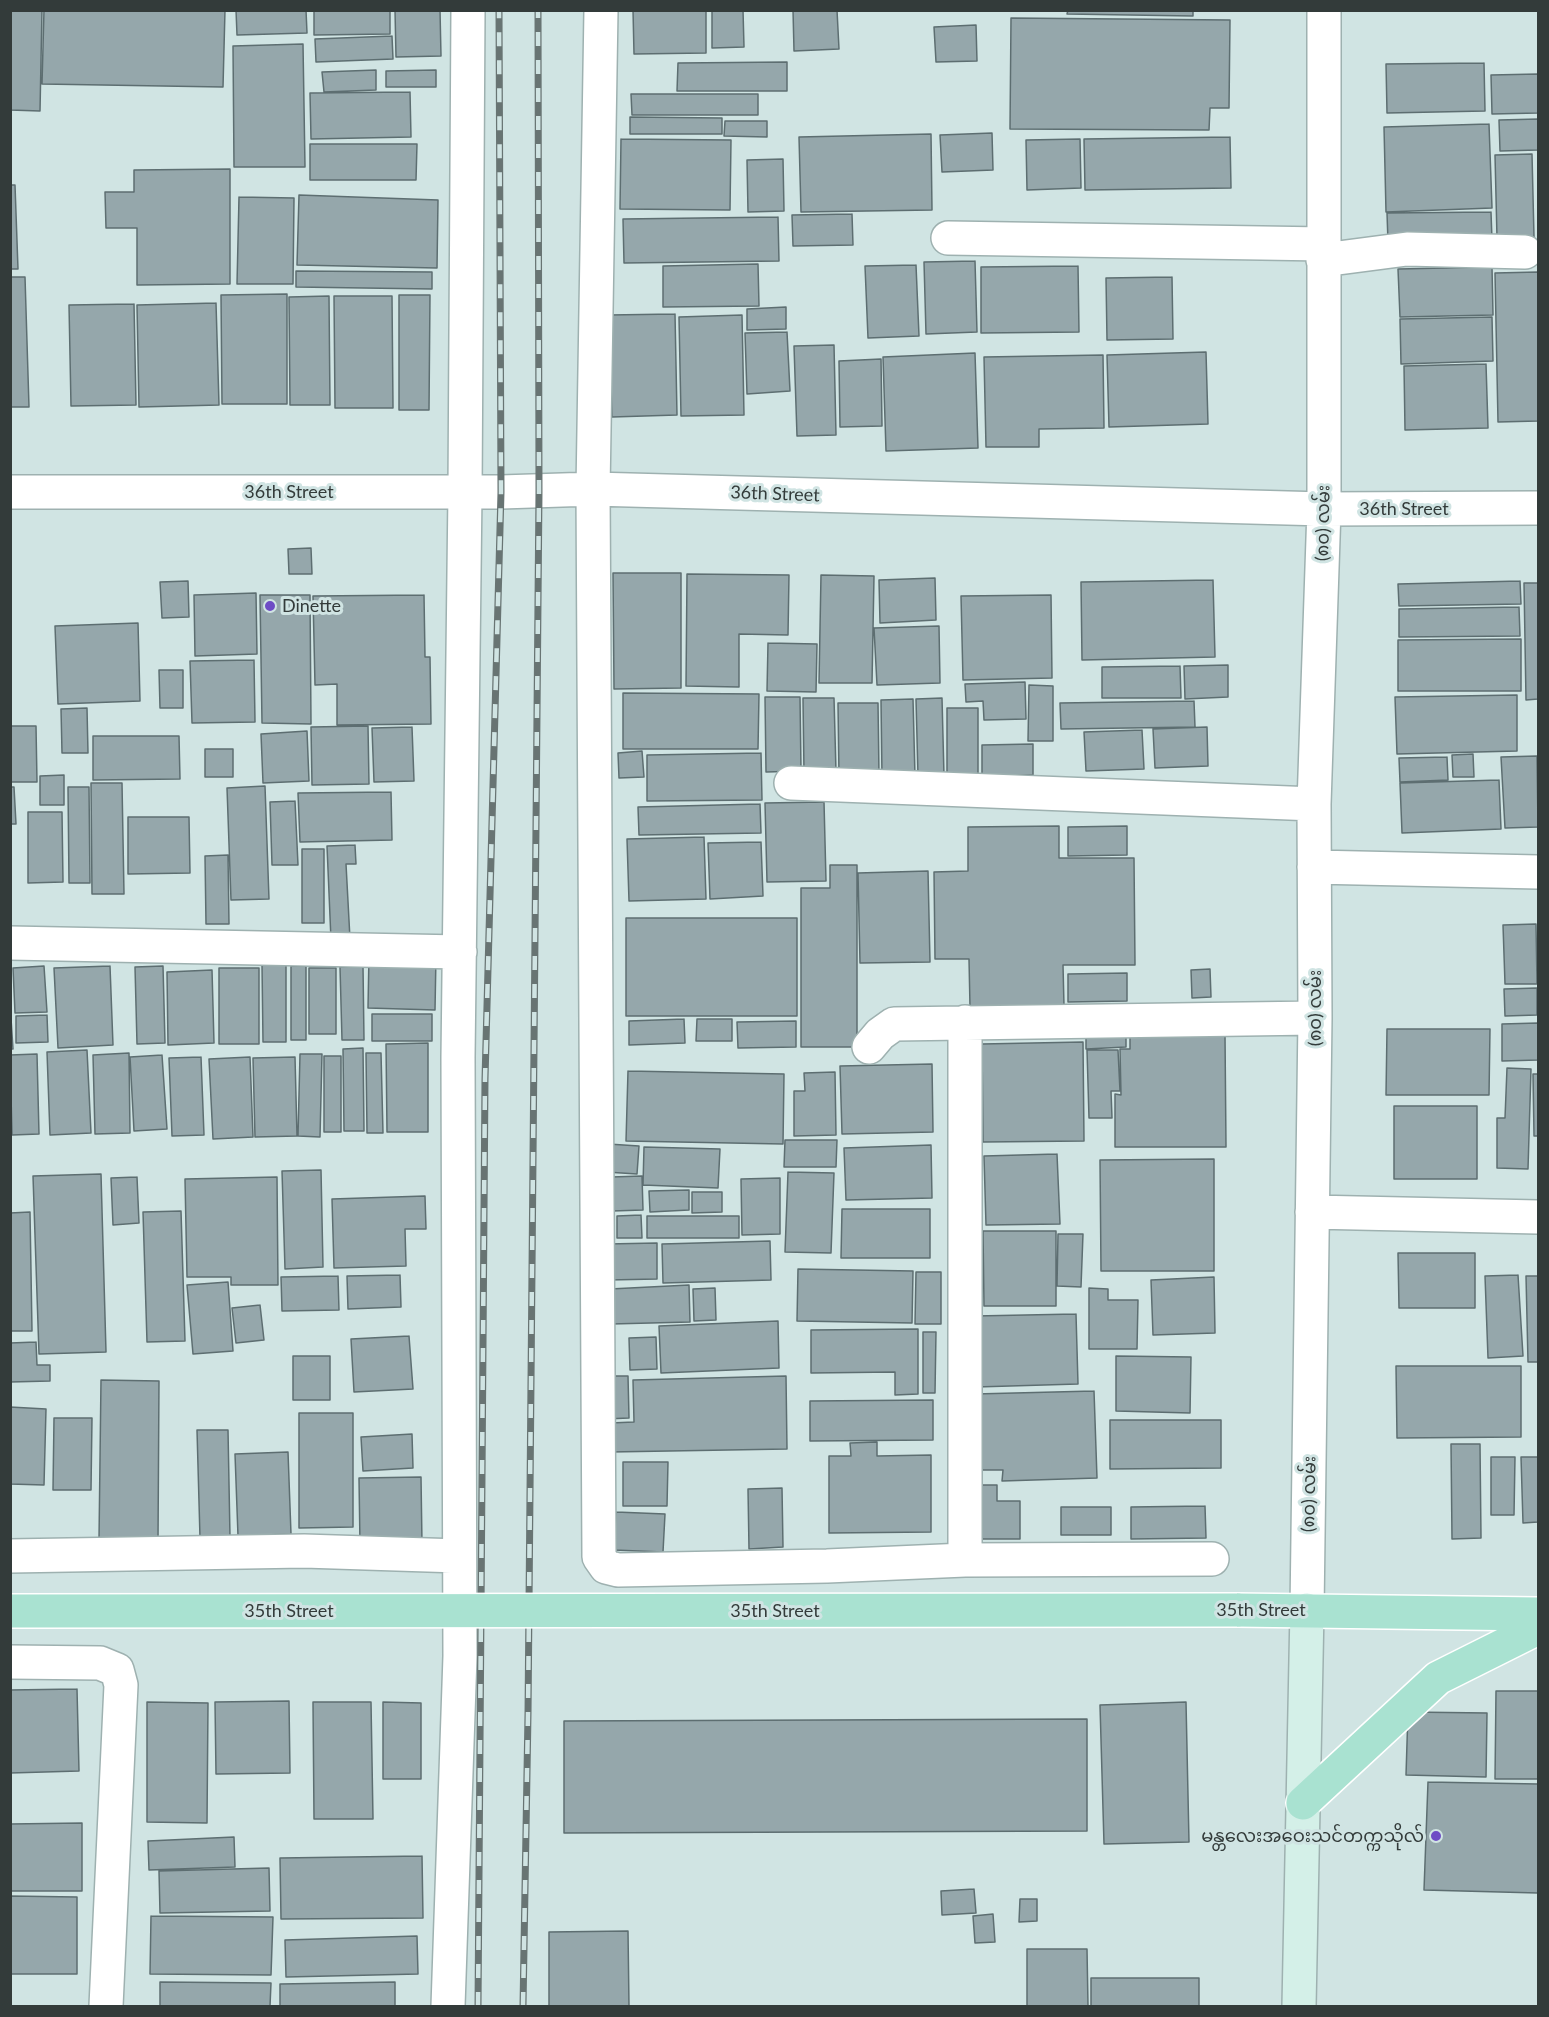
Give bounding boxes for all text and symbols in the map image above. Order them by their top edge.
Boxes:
street label: 36th Street [244,481,334,503]
street label: 36th Street [730,482,820,506]
street label: (၈၀) လမ်း [1312,485,1334,561]
street label: 36th Street [1359,498,1449,520]
place label: Dinette [282,595,341,617]
marker: Dinette [263,599,277,613]
street label: (၈၀) လမ်း [1304,970,1326,1046]
street label: (၈၀) လမ်း [1298,1456,1320,1532]
street label: 35th Street [1216,1599,1306,1621]
street label: 35th Street [244,1600,334,1622]
street label: 35th Street [730,1600,820,1622]
place label: မန္တလေးအဝေးသင်တက္ကသိုလ် [1201,1825,1424,1847]
marker: မန္တလေးအဝေးသင်တက္ကသိုလ် [1429,1829,1443,1843]

